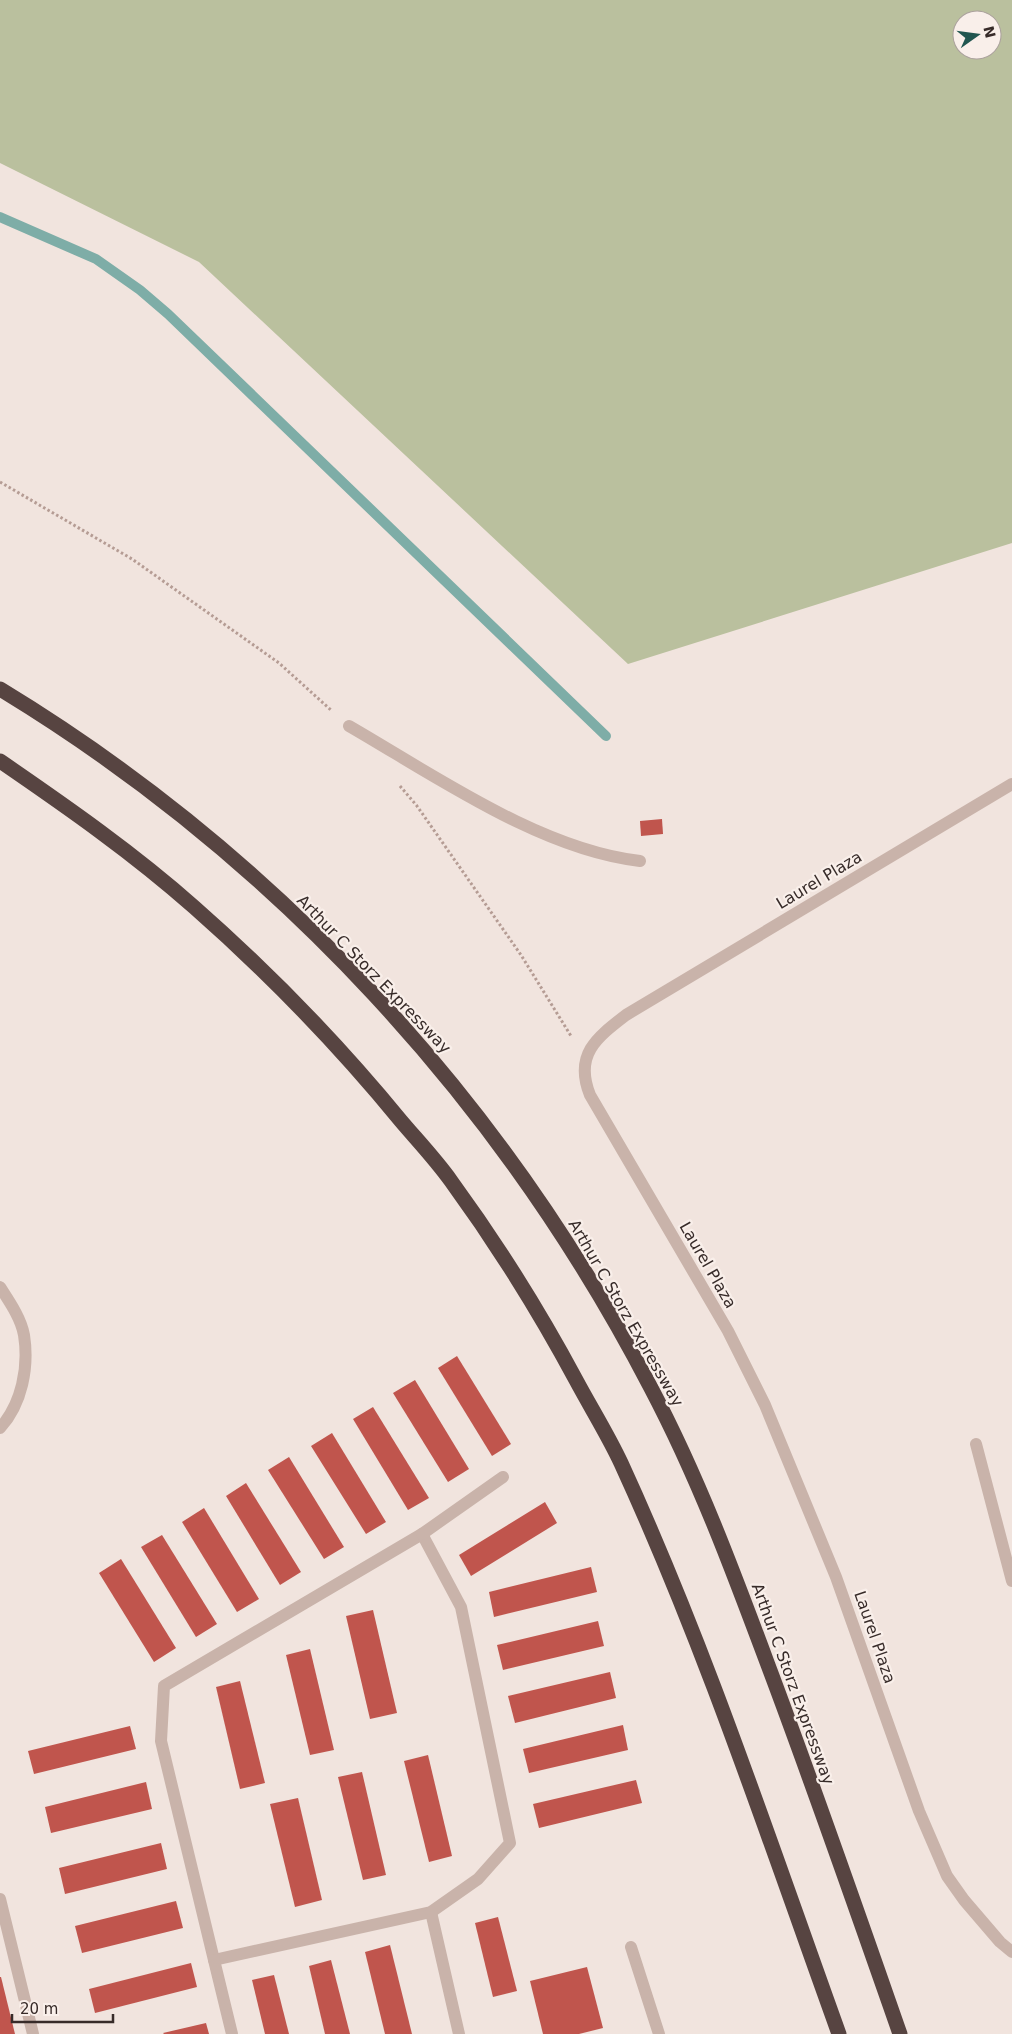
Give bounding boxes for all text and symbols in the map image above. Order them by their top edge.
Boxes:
north arrow [952,10,1002,60]
text: N [980,24,999,39]
street label: Laurel Plaza [773,847,865,913]
street label: Arthur C Storz Expressway [293,891,455,1057]
street label: Arthur C Storz Expressway [564,1216,688,1410]
street label: Laurel Plaza [676,1218,740,1312]
street label: Arthur C Storz Expressway [748,1581,838,1787]
street label: Laurel Plaza [850,1588,900,1686]
scale bar [12,1992,114,2024]
text: 20 m [20,2000,58,2018]

